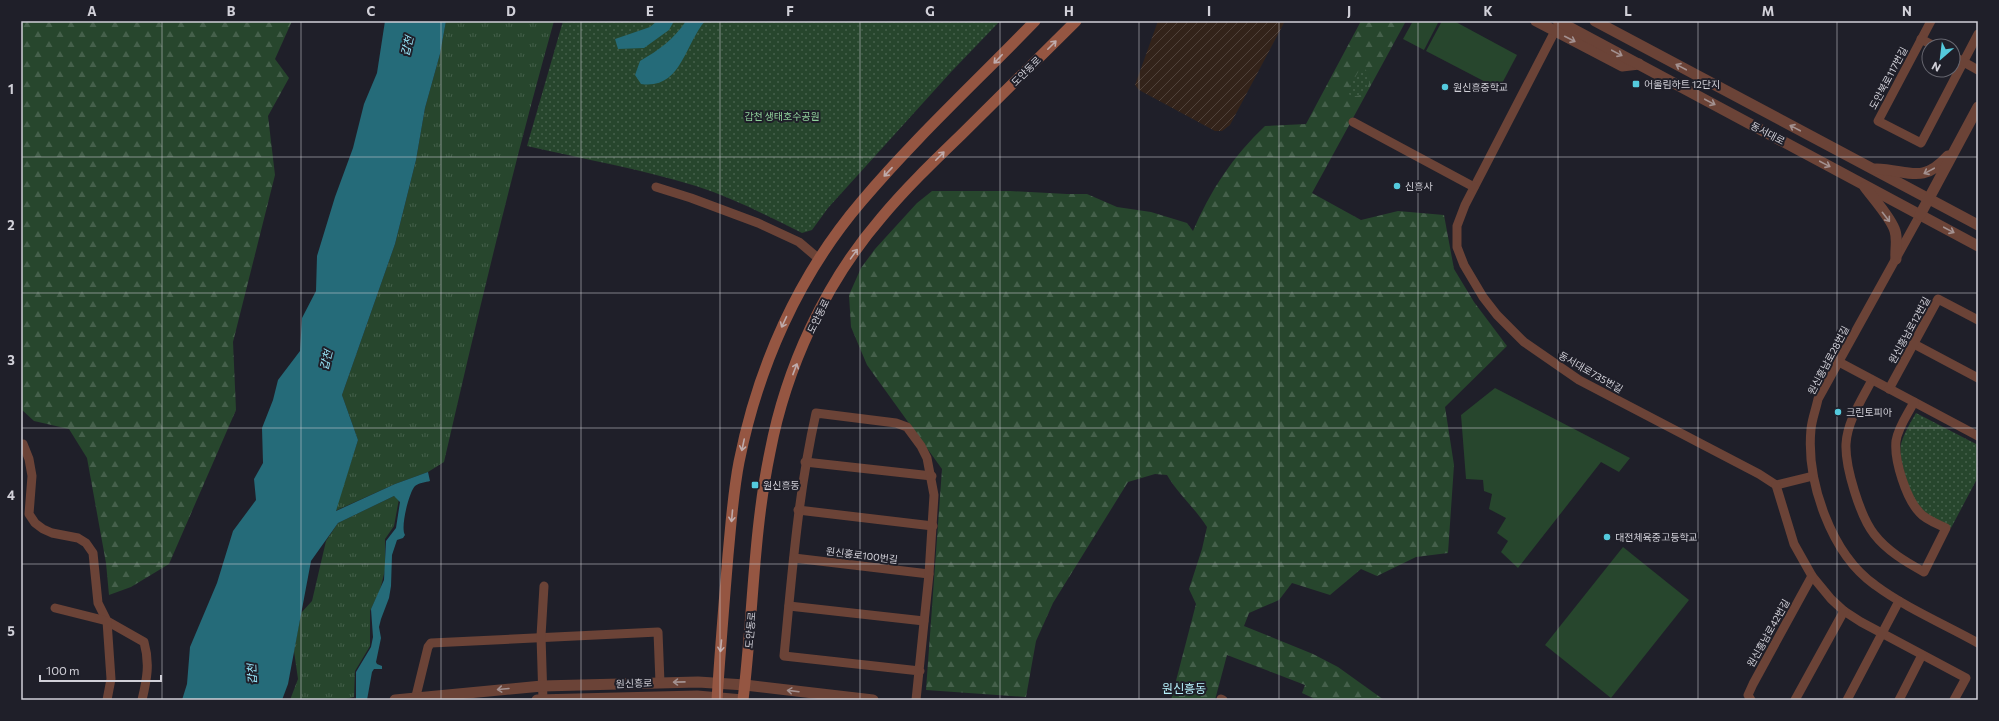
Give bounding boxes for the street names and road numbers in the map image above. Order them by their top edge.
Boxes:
street label: 도안북로117번길 [1866,45,1910,111]
street label: 도안동로 [1009,54,1043,88]
street label: 동서대로 [1749,119,1787,147]
street label: 원신흥남로12번길 [1886,295,1932,365]
street label: 도안동로 [805,297,831,335]
street label: 원신흥남로28번길 [1805,324,1851,396]
street label: 동서대로735번길 [1557,349,1625,395]
street label: 원신흥로100번길 [825,545,899,565]
street label: 원신흥남로42번길 [1744,597,1792,669]
street label: 도안동로 [742,611,758,649]
street label: 원신흥로 [615,676,653,690]

